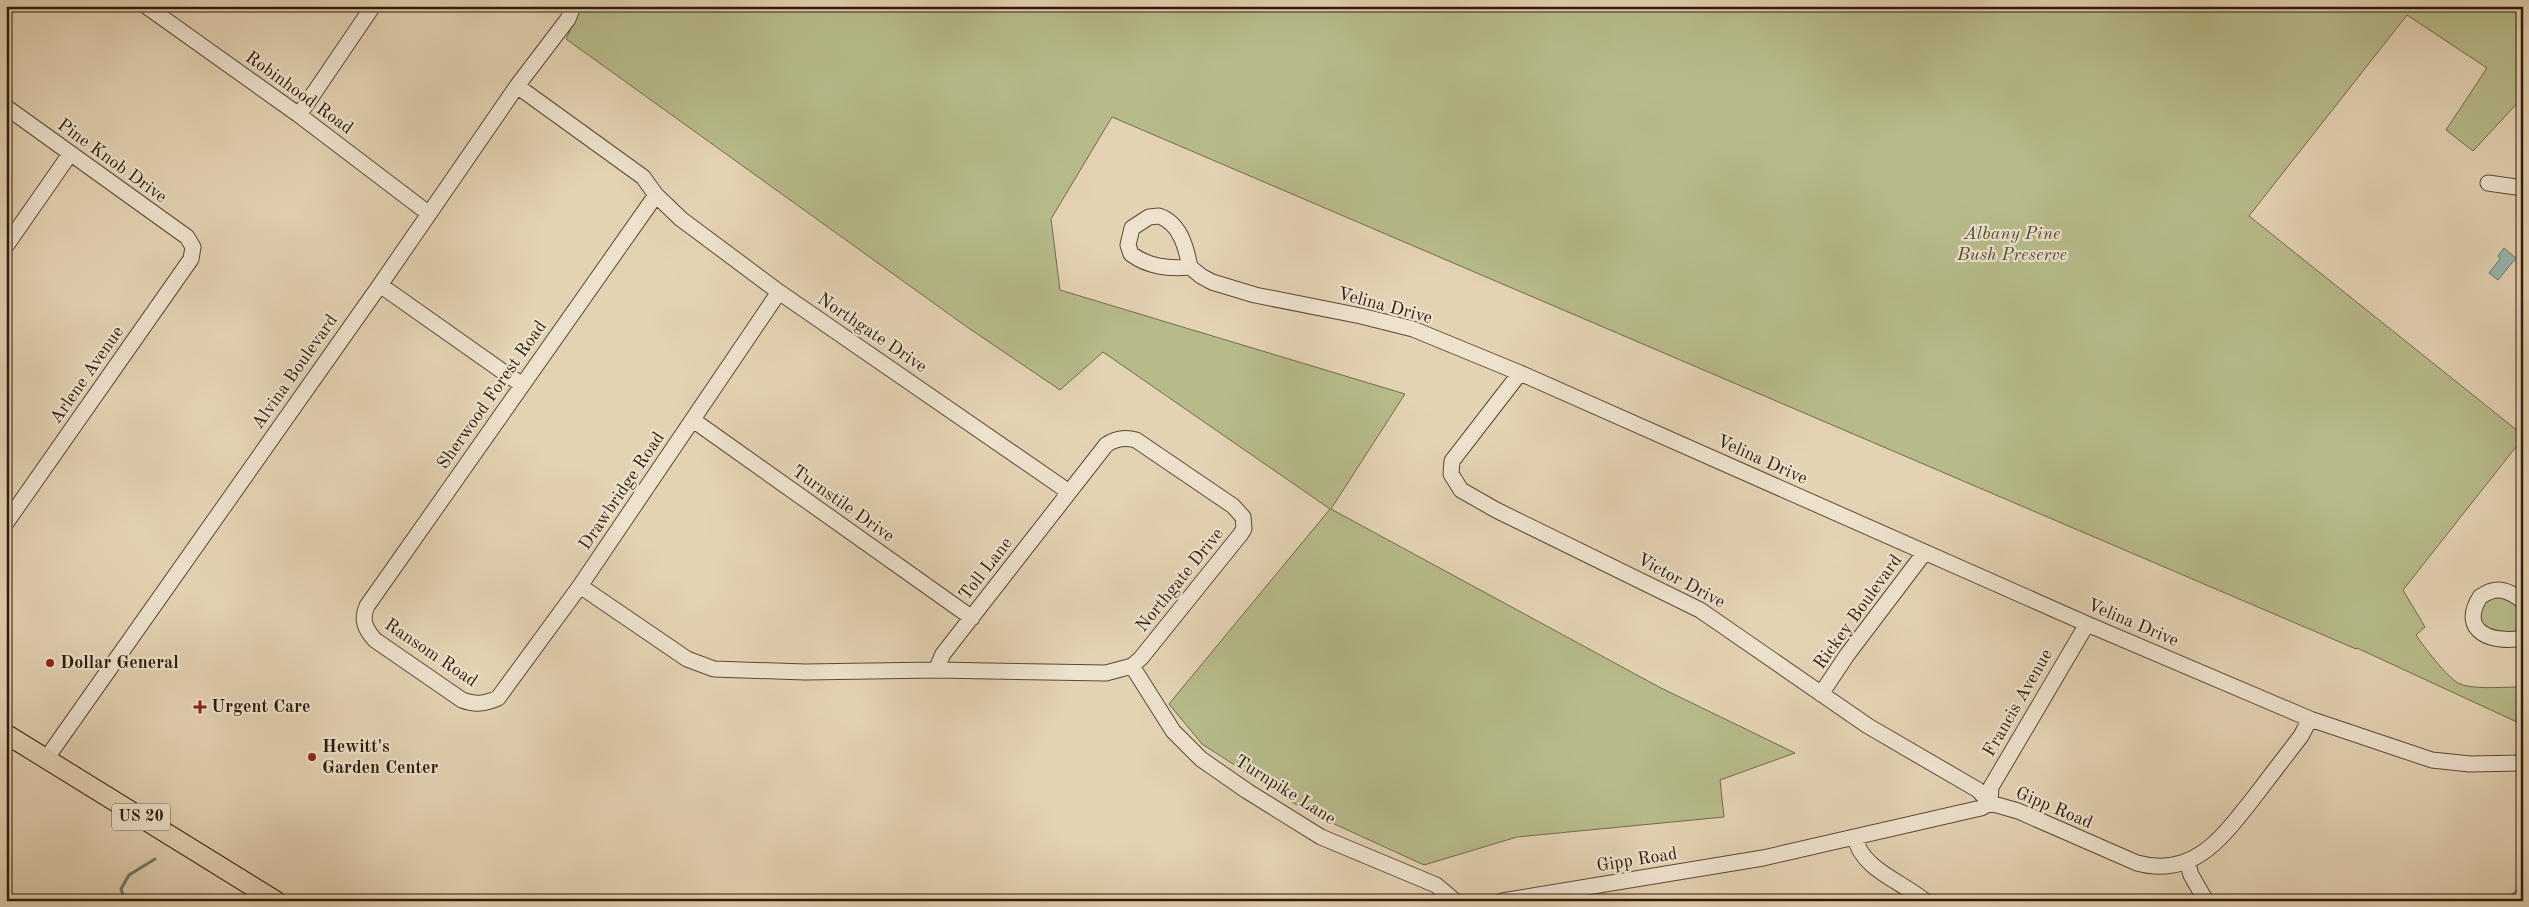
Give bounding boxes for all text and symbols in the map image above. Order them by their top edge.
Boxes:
street label: Robinhood Road [242,48,356,138]
street label: Pine Knob Drive [54,116,170,206]
park label: Albany Pine Bush Preserve [1956,225,2067,264]
street label: Velina Drive [1336,285,1434,327]
street label: Northgate Drive [814,290,930,376]
street label: Alvina Boulevard [249,311,341,433]
street label: Sherwood Forest Road [434,317,550,473]
street label: Arlene Avenue [47,323,127,427]
street label: Drawbridge Road [576,429,668,553]
street label: Velina Drive [1714,432,1810,488]
street label: Turnstile Drive [789,462,897,546]
street label: Northgate Drive [1133,525,1227,635]
street label: Toll Lane [956,534,1016,604]
street label: Victor Drive [1634,550,1728,612]
street label: Rickey Boulevard [1811,551,1905,673]
street label: Velina Drive [2085,596,2181,650]
street label: Ransom Road [381,615,481,691]
street label: Francis Avenue [1980,646,2056,760]
place label: Dollar General [60,654,179,672]
marker: Dollar General [44,657,56,669]
place label: Urgent Care [211,698,311,716]
marker: Urgent Care [193,700,207,714]
place label: Hewitt's Garden Center [322,738,439,777]
marker: Hewitt's Garden Center [306,751,318,763]
street label: Turnpike Lane [1231,752,1339,828]
street label: Gipp Road [2013,784,2095,832]
road number: US 20 [112,804,170,830]
street label: Gipp Road [1595,845,1679,875]

